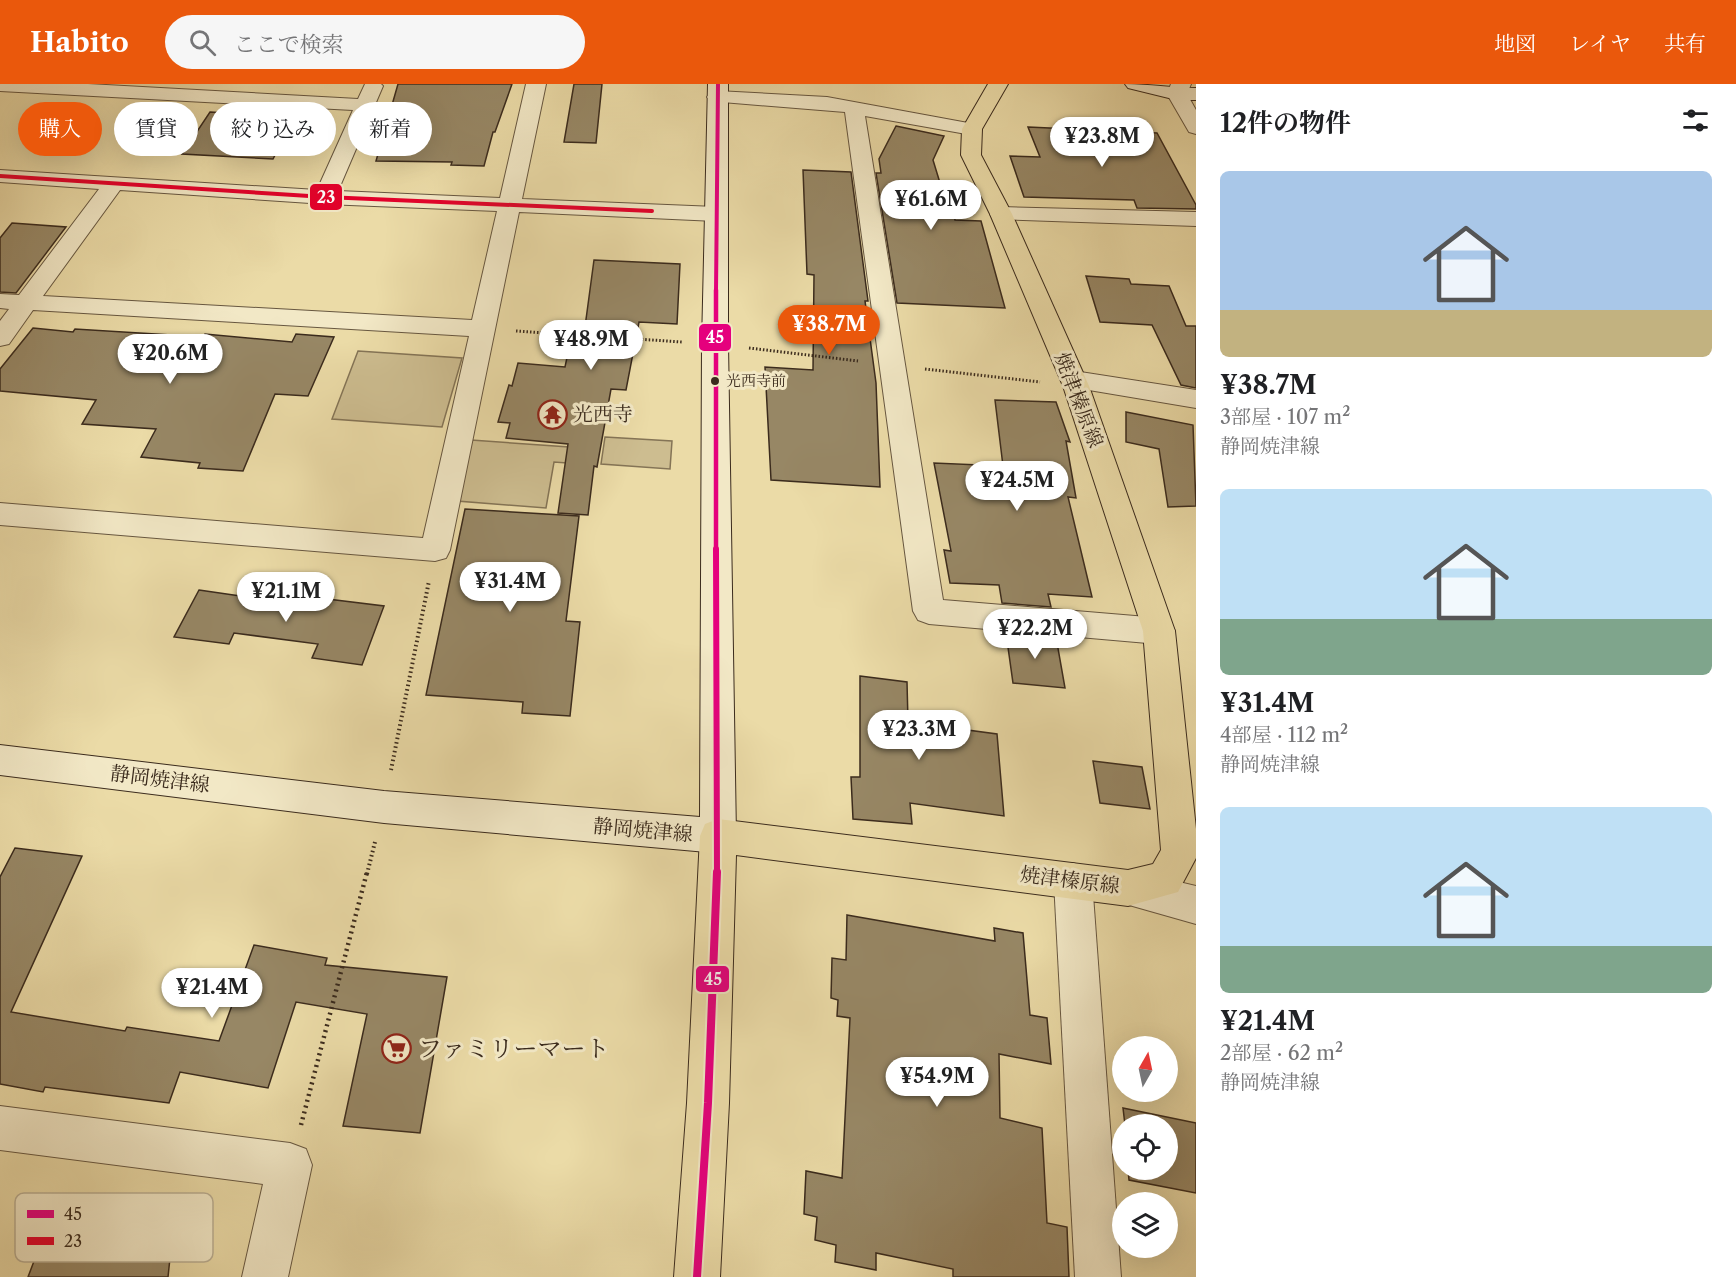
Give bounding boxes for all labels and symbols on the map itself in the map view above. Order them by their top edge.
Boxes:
pin: ¥23.8M [1053,117,1151,168]
pin: ¥61.6M [882,180,980,231]
line badge: 23 [309,183,343,211]
text: 23 [317,187,335,207]
pin: ¥38.7M [780,305,878,356]
pin: ¥48.9M [542,320,640,371]
line badge: 45 [698,323,732,352]
text: 45 [706,327,724,347]
pin: ¥20.6M [121,334,219,385]
street label: 焼津榛原線 [1050,349,1108,451]
place label: 光西寺前 [726,371,786,390]
marker: 光西寺前 [709,375,721,387]
temple icon: 光西寺 [536,398,568,430]
place label: 光西寺 [573,402,633,426]
pin: ¥24.5M [968,461,1066,512]
pin: ¥31.4M [461,562,559,613]
pin: ¥21.1M [237,572,335,623]
pin: ¥22.2M [986,609,1084,660]
pin: ¥23.3M [870,710,968,761]
street label: 静岡焼津線 [109,761,211,797]
street label: 静岡焼津線 [592,814,694,846]
street label: 焼津榛原線 [1019,862,1121,898]
line badge: 45 [695,965,730,993]
pin: ¥21.4M [163,968,261,1019]
text: 45 [704,969,722,989]
supermarket icon: ファミリーマート [381,1033,413,1065]
place label: ファミリーマート [418,1034,610,1063]
north arrow [1112,1036,1178,1102]
pin: ¥54.9M [888,1057,986,1108]
legend [15,1193,213,1262]
text: 45 [64,1204,82,1224]
text: 23 [64,1231,82,1251]

